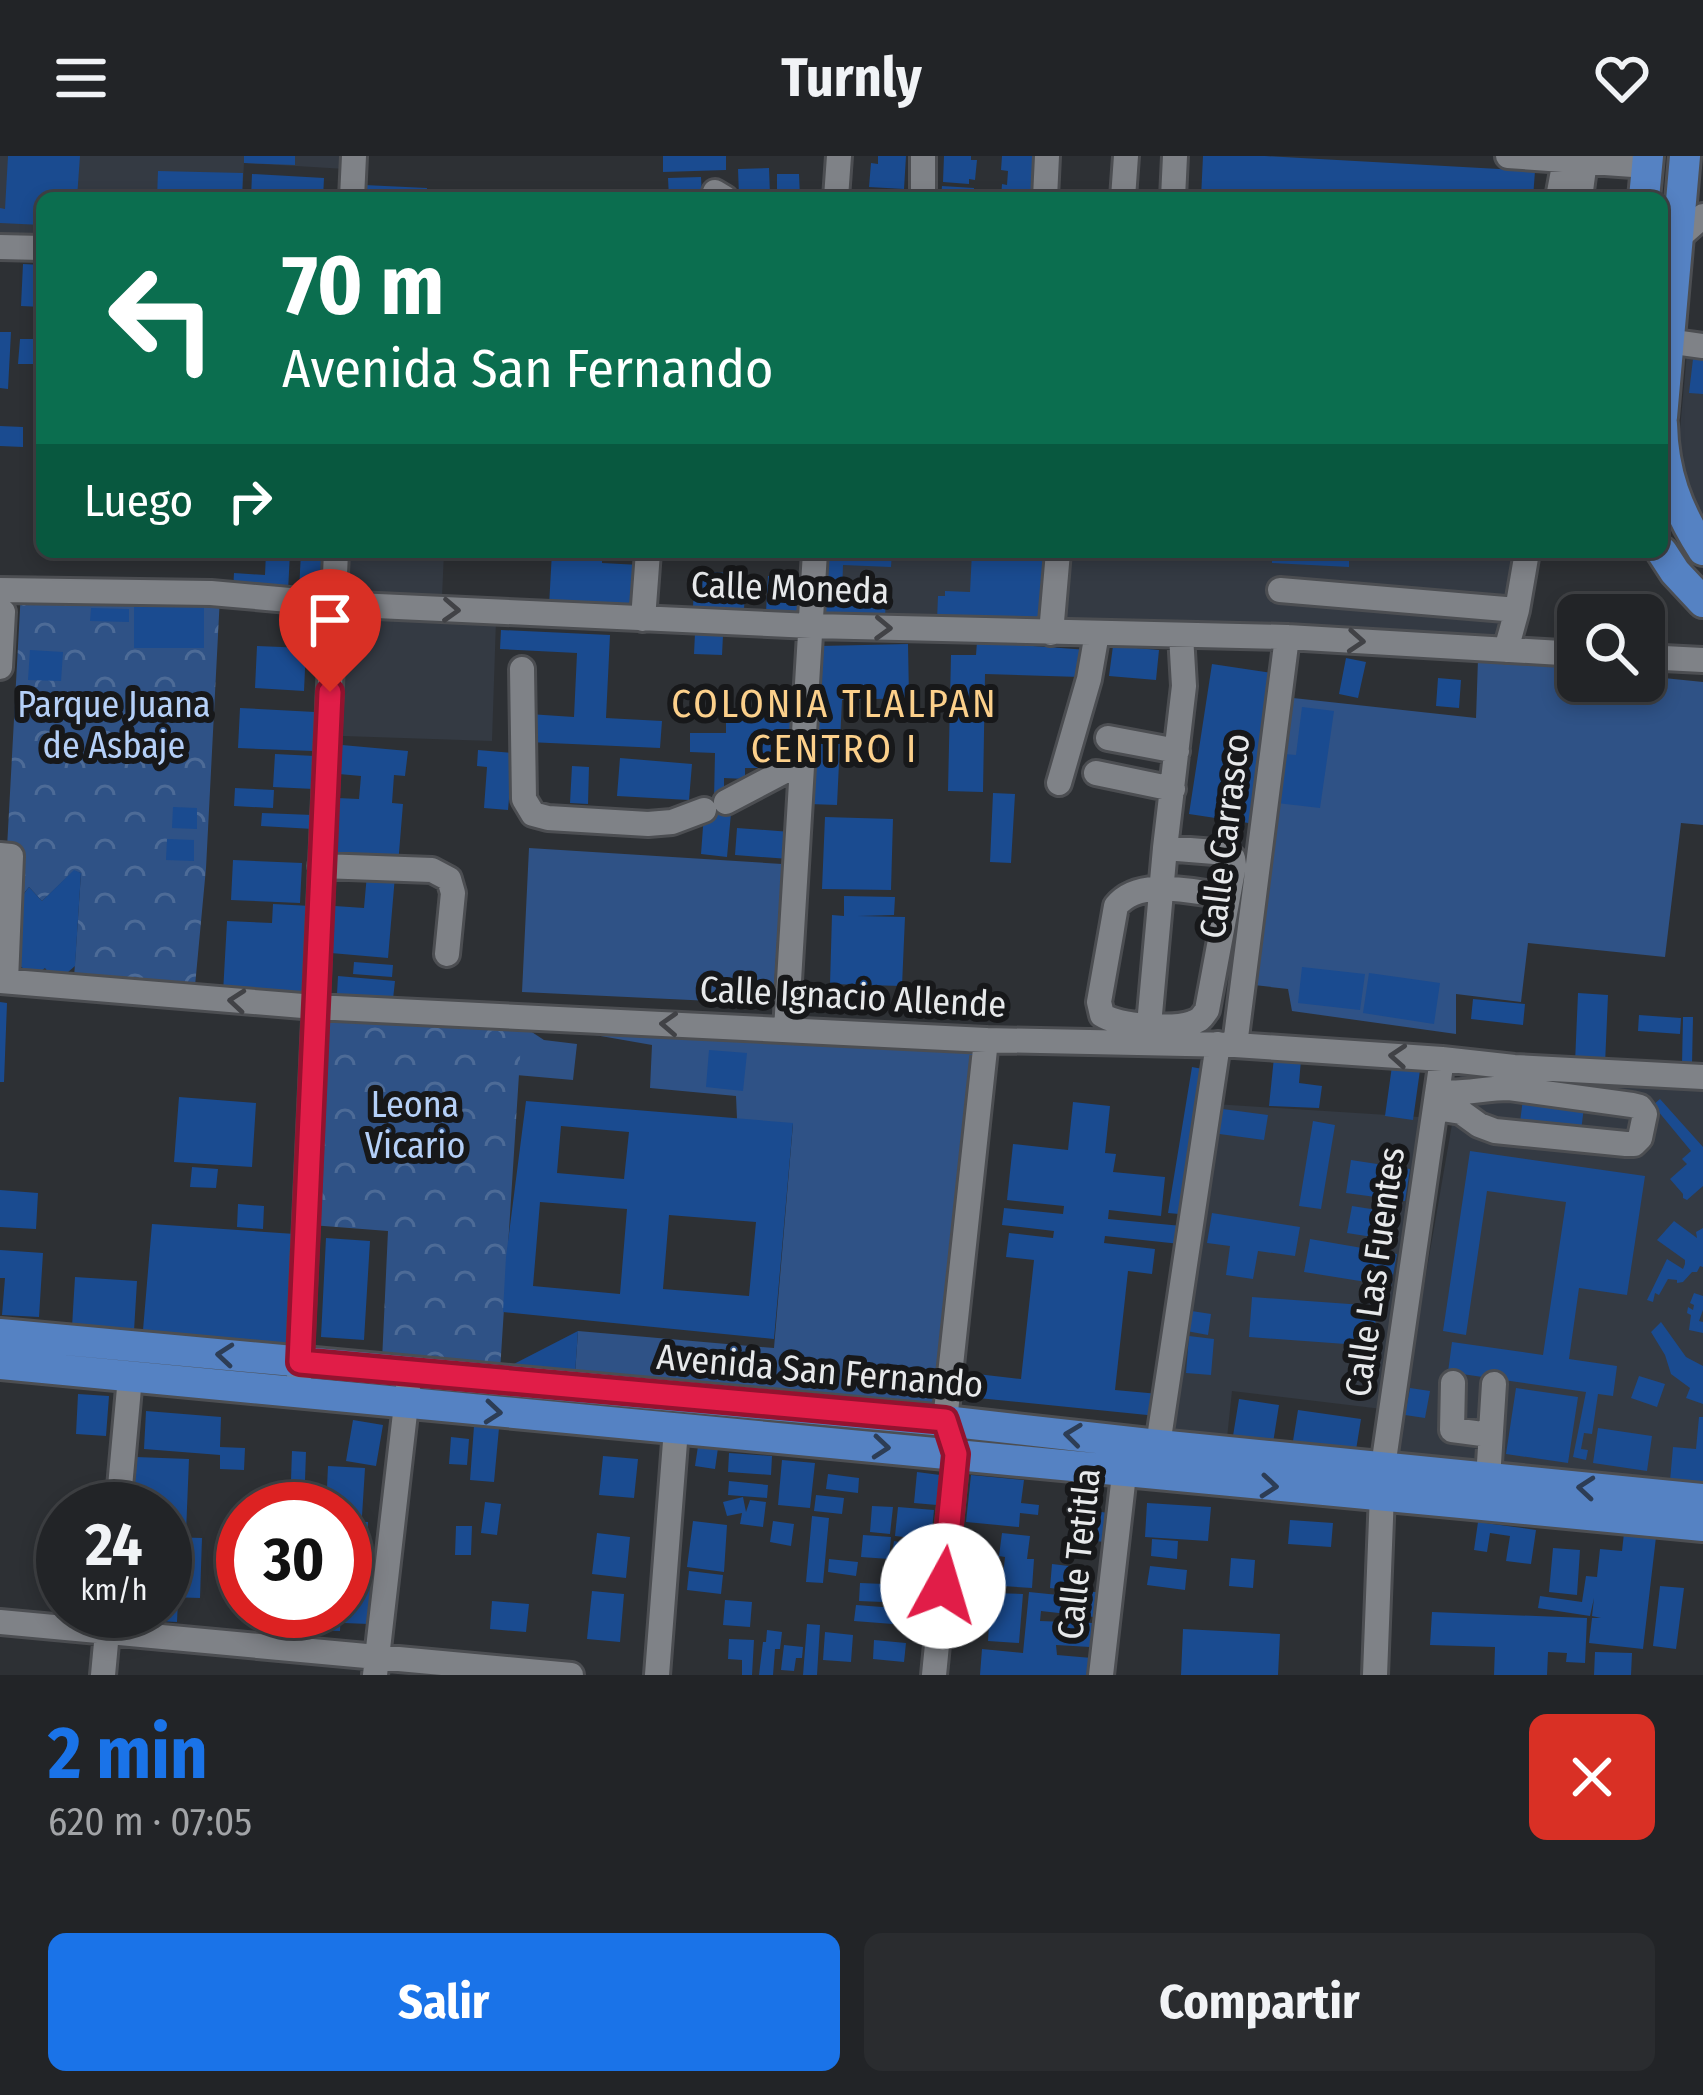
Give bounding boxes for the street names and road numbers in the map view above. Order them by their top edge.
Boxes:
street label: Calle Moneda [690,563,890,613]
street label: Calle Carrasco [1191,731,1259,941]
street label: Calle Ignacio Allende [699,967,1007,1027]
street label: Calle Las Fuentes [1336,1144,1414,1400]
street label: Avenida San Fernando [655,1335,985,1407]
street label: Calle Tetitla [1048,1466,1110,1642]

